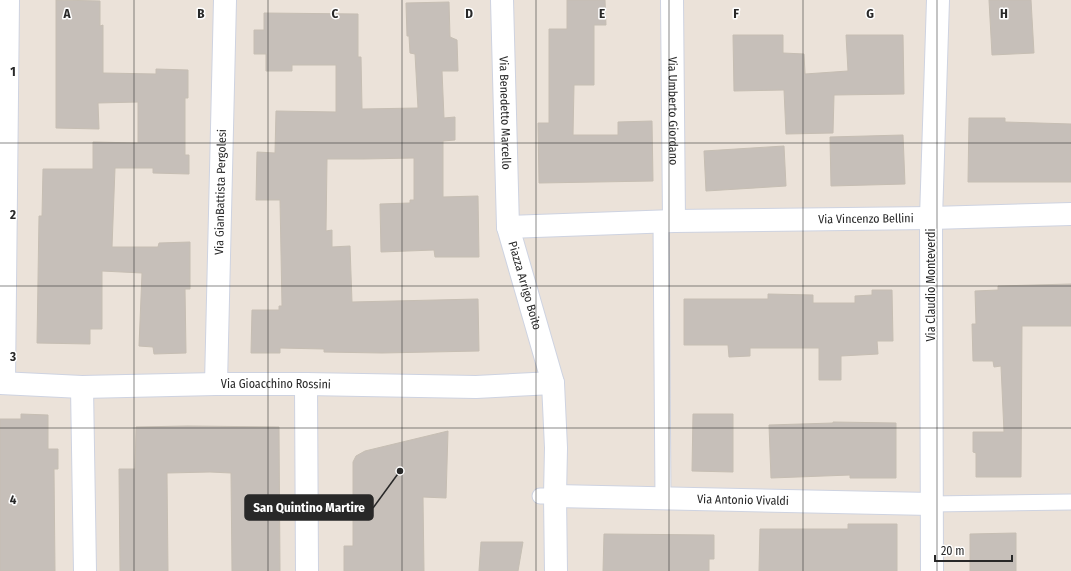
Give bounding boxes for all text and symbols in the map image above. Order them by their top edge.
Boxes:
text: A [62,6,71,21]
text: B [197,6,205,21]
text: C [332,6,339,21]
text: D [465,6,473,21]
text: E [599,6,605,21]
text: F [733,6,739,21]
text: G [866,6,874,21]
text: H [1000,6,1008,21]
street label: Via Benedetto Marcello [496,56,513,170]
street label: Via Umberto Giordano [666,57,680,165]
text: 1 [10,64,16,79]
street label: Via GianBattista Pergolesi [212,129,229,255]
text: 2 [9,207,16,222]
street label: Via Vincenzo Bellini [818,211,914,226]
street label: Via Claudio Monteverdi [924,229,938,341]
street label: Piazza Arrigo Boito [505,240,544,331]
text: 3 [9,349,16,364]
street label: Via Gioacchino Rossini [221,377,331,391]
text: 4 [10,492,17,507]
street label: Via Antonio Vivaldi [697,492,789,508]
callout: San Quintino Martire [245,495,373,520]
text: San Quintino Martire [253,500,365,515]
scale bar [935,537,1012,563]
text: 20 m [941,544,965,558]

